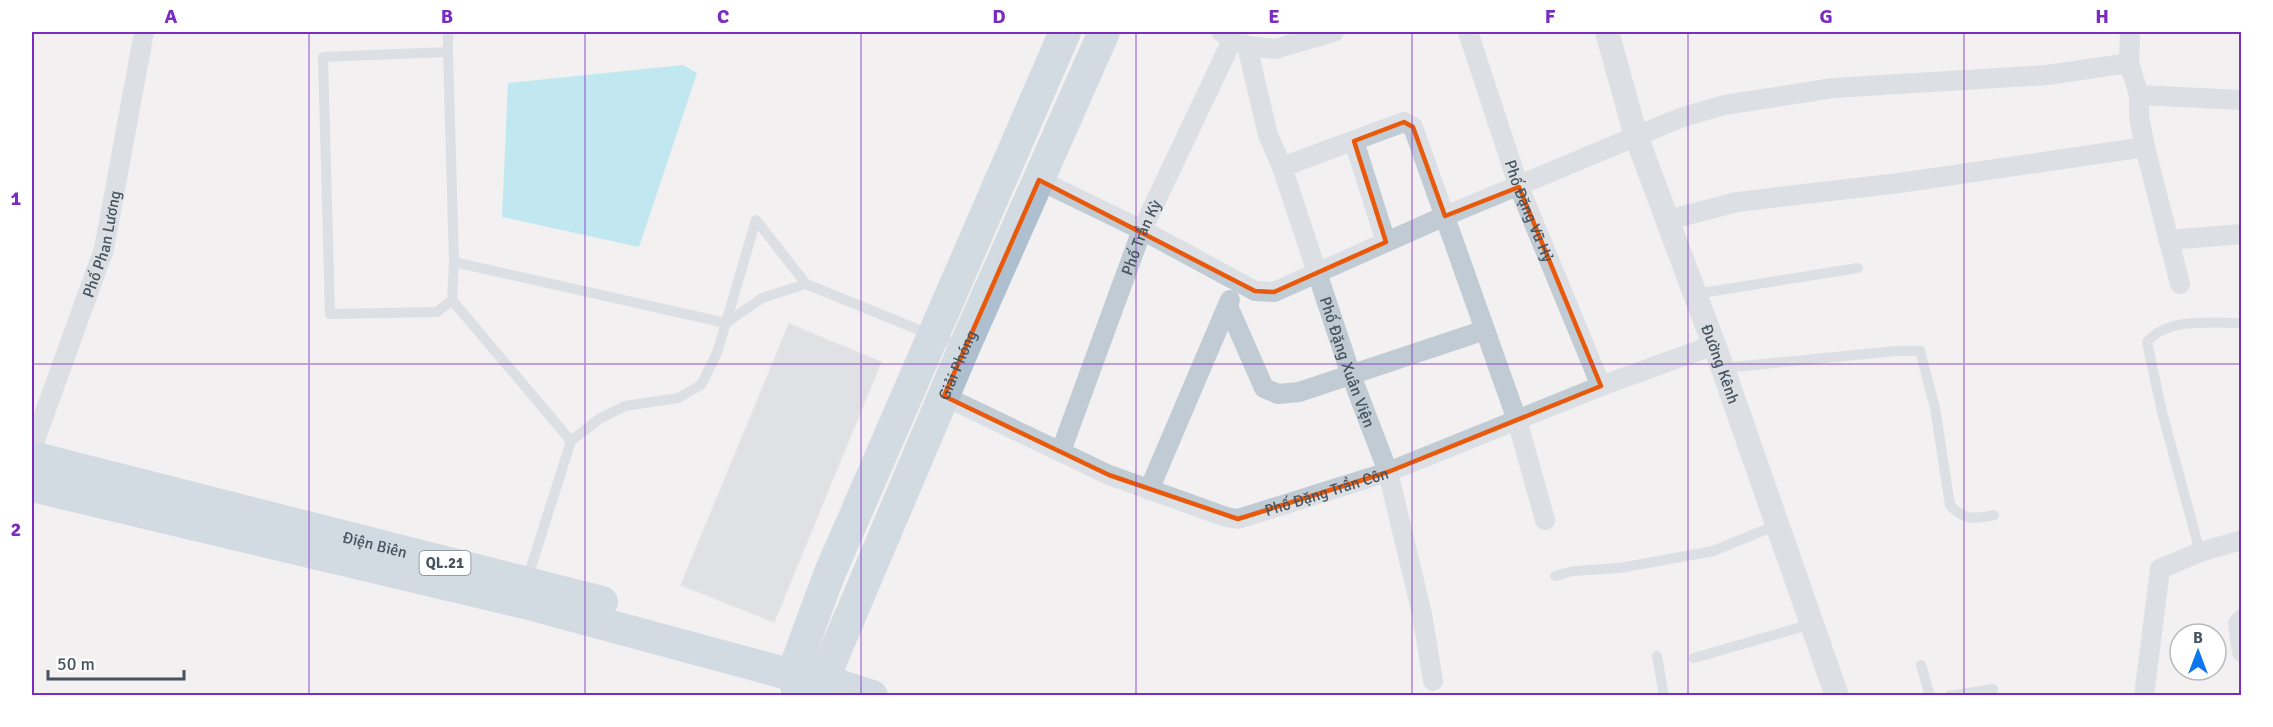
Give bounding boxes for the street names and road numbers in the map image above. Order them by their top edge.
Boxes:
street label: Phố Đặng Vũ Hỷ [1500,157,1558,266]
street label: Phố Phan Lương [78,189,126,300]
street label: Phố Trần Kỳ [1117,196,1166,278]
street label: Phố Đặng Xuân Viện [1315,294,1379,431]
street label: Đường Kênh [1696,322,1743,407]
street label: Giải Phóng [934,327,982,403]
street label: Phố Đặng Trần Côn [1262,463,1391,521]
street label: Điện Biên [340,527,409,563]
road number: QL.21 [420,551,470,575]

